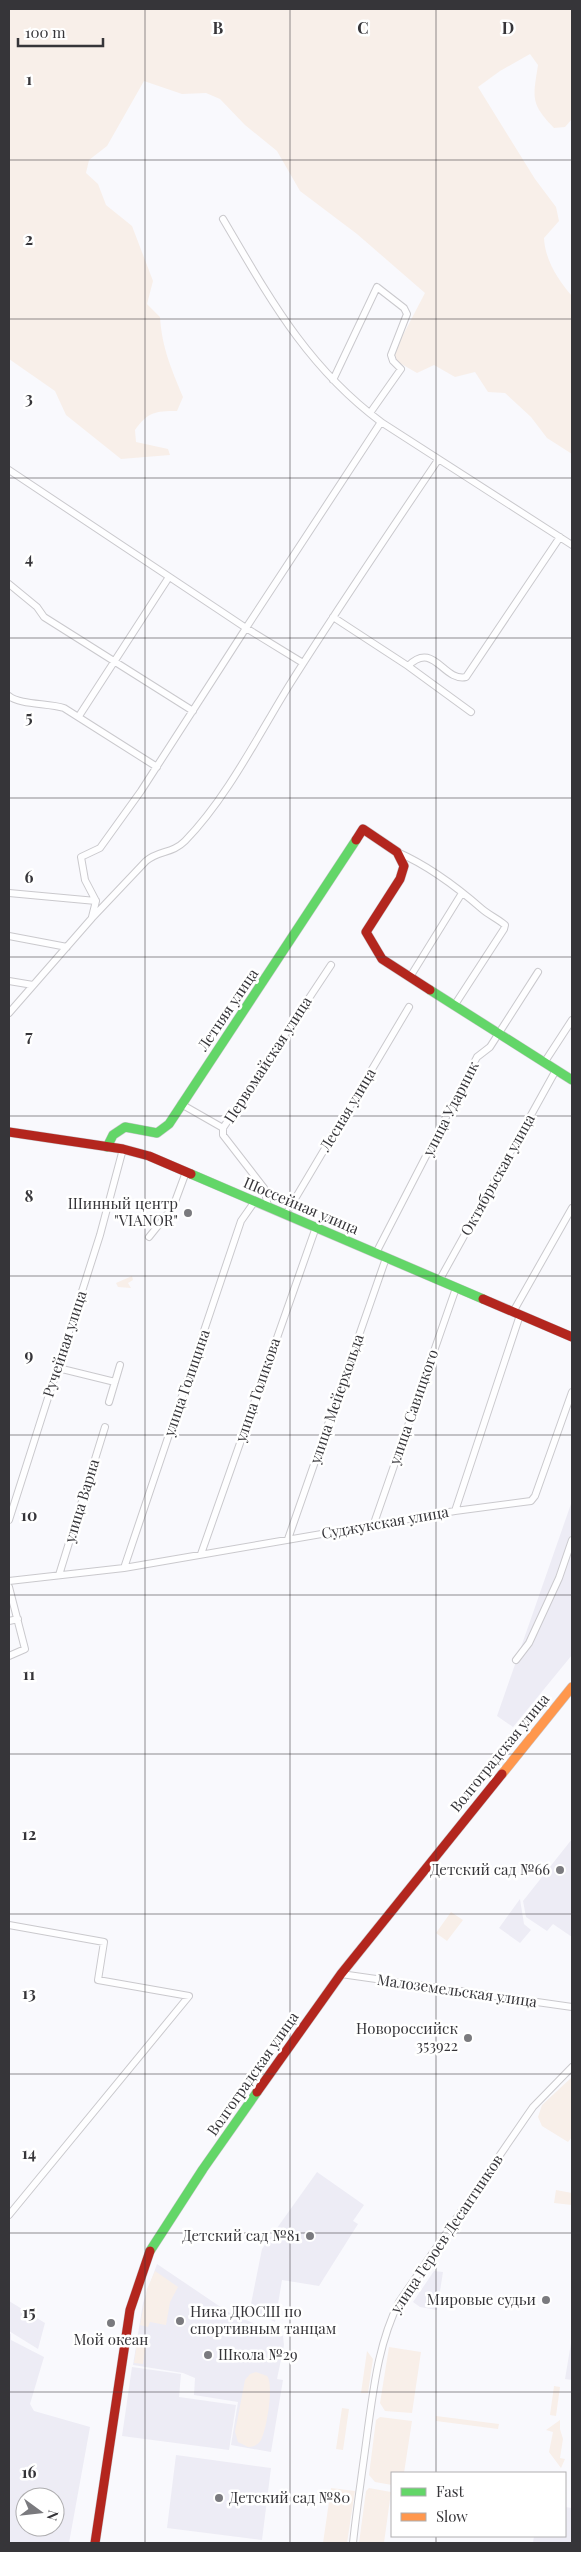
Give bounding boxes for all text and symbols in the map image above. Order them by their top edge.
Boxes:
scale bar [18,15,102,47]
text: B [213,17,224,38]
text: C [357,17,369,38]
text: D [502,17,514,38]
text: 100 m [25,22,66,42]
text: 1 [26,68,32,89]
text: 2 [25,228,33,249]
text: 3 [25,387,33,408]
text: 4 [25,547,33,568]
text: 5 [25,706,33,727]
text: 6 [25,866,34,887]
street label: Летняя улица [192,964,262,1055]
street label: Первомайская улица [219,992,316,1127]
text: 7 [25,1025,33,1046]
street label: улица Ударник [417,1057,483,1160]
street label: Лесная улица [314,1064,380,1156]
street label: Октябрьская улица [455,1110,539,1239]
street label: Шоссейная улица [241,1172,363,1239]
text: 8 [25,1185,34,1206]
place label: Шинный центр "VIANOR" [68,1193,178,1230]
marker: Шинный центр "VIANOR" [182,1207,194,1219]
street label: Ручейная улица [37,1287,91,1399]
street label: улица Голицина [158,1326,214,1440]
street label: улица Мейерхольда [304,1331,368,1467]
street label: улица Голикова [230,1335,284,1445]
text: 9 [25,1344,34,1365]
street label: улица Савицкого [384,1346,442,1468]
street label: улица Варна [59,1456,103,1546]
street label: Суджукская улица [320,1501,451,1543]
text: 10 [21,1504,37,1525]
text: 11 [23,1663,35,1684]
street label: Волгоградская улица [445,1689,554,1816]
text: 12 [22,1823,36,1844]
place label: Детский сад №66 [430,1859,550,1879]
marker: Детский сад №66 [554,1864,566,1876]
street label: Малоземельская улица [376,1969,539,2011]
text: 13 [22,1982,36,2003]
street label: Волгоградская улица [202,2007,303,2139]
place label: Новороссийск 353922 [356,2018,458,2055]
marker: Новороссийск 353922 [462,2032,474,2044]
text: 14 [22,2142,36,2163]
street label: улица Героев Десантников [385,2150,507,2318]
place label: Детский сад №81 [182,2225,300,2245]
marker: Детский сад №81 [304,2230,316,2242]
place label: Мировые судьи [427,2289,536,2309]
marker: Мировые судьи [540,2294,552,2306]
text: 15 [22,2301,36,2322]
place label: Ника ДЮСШ по спортивным танцам [190,2301,337,2338]
marker: Ника ДЮСШ по спортивным танцам [174,2315,186,2327]
marker: Мой океан [105,2317,117,2329]
place label: Мой океан [74,2329,148,2349]
place label: Школа №29 [218,2344,298,2364]
marker: Школа №29 [202,2349,214,2361]
text: 16 [21,2461,37,2482]
legend [391,2472,566,2537]
text: Fast [436,2481,465,2501]
north arrow [15,2487,65,2537]
place label: Детский сад №80 [229,2487,350,2507]
marker: Детский сад №80 [213,2492,225,2504]
text: Slow [436,2506,468,2526]
text: N [43,2508,64,2523]

